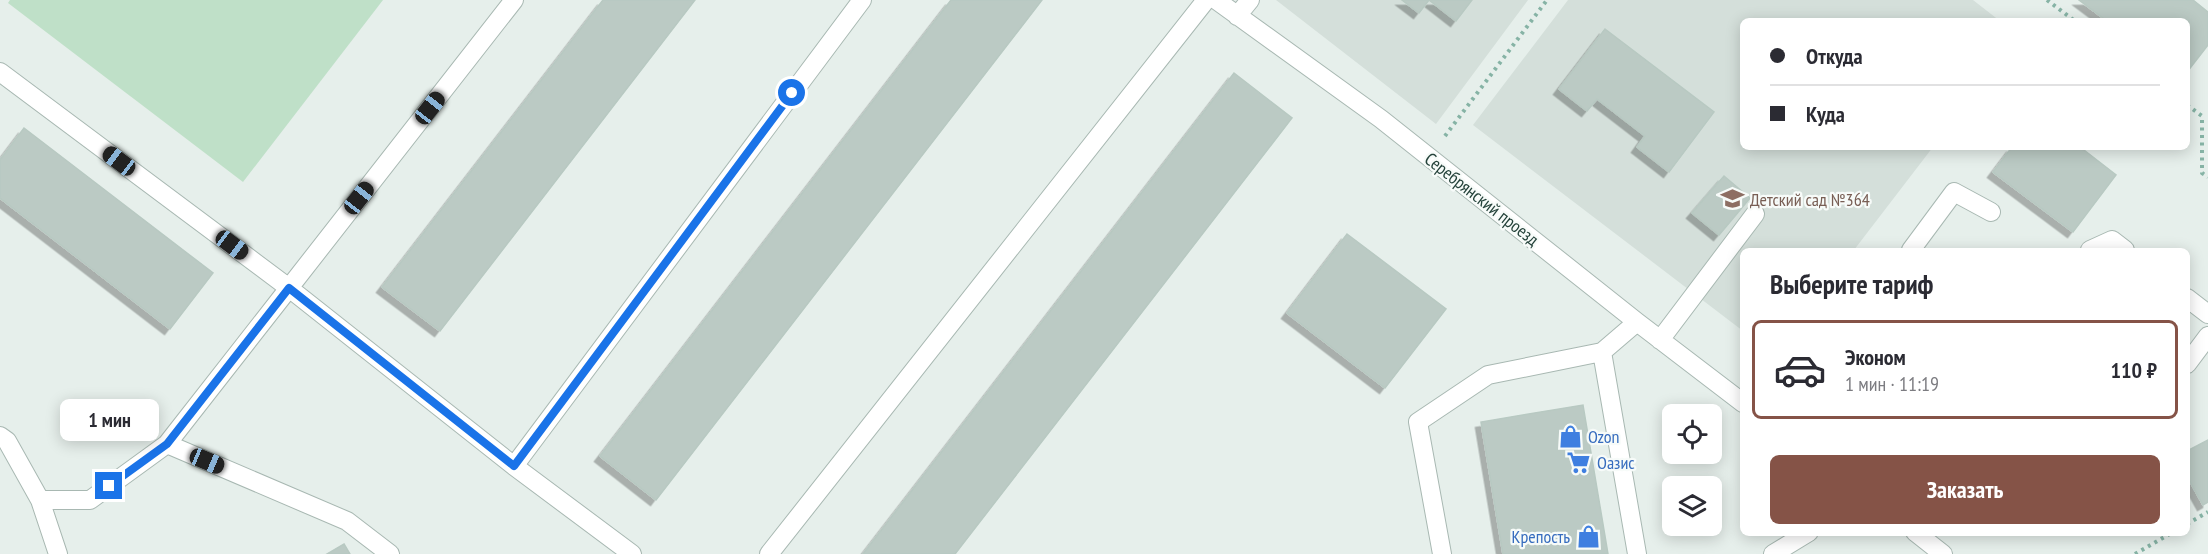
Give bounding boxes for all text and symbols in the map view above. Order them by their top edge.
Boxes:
text: Откуда [1806,42,1863,70]
route start [778,79,805,106]
car [412,88,448,128]
text: Куда [1806,100,1845,128]
car [99,143,139,179]
street label: Серебрянский проезд [1420,147,1544,251]
car [341,178,377,218]
school or university icon: Детский сад №364 [1719,186,1745,212]
place label: Детский сад №364 [1750,188,1870,211]
car [212,227,252,263]
text: Выберите тариф [1770,267,1933,301]
icon: car [1773,343,1827,397]
text: Эконом [1845,343,1906,371]
text: 110 ₽ [2110,356,2157,384]
text: 1 мин · 11:19 [1845,371,1939,397]
callout: 1 мин [60,399,158,441]
map controls [1662,404,1722,536]
button: locate [1662,404,1722,464]
text: 1 мин [88,407,131,433]
shop icon: Ozon [1557,423,1583,449]
place label: Ozon [1588,425,1620,448]
car [187,446,227,476]
supermarket icon: Оазис [1566,449,1592,475]
place label: Оазис [1597,451,1635,474]
button: Заказать [1770,455,2160,524]
route end [95,472,122,499]
button: layers [1662,476,1722,536]
shop icon: Крепость [1575,523,1601,549]
place label: Крепость [1512,525,1570,548]

